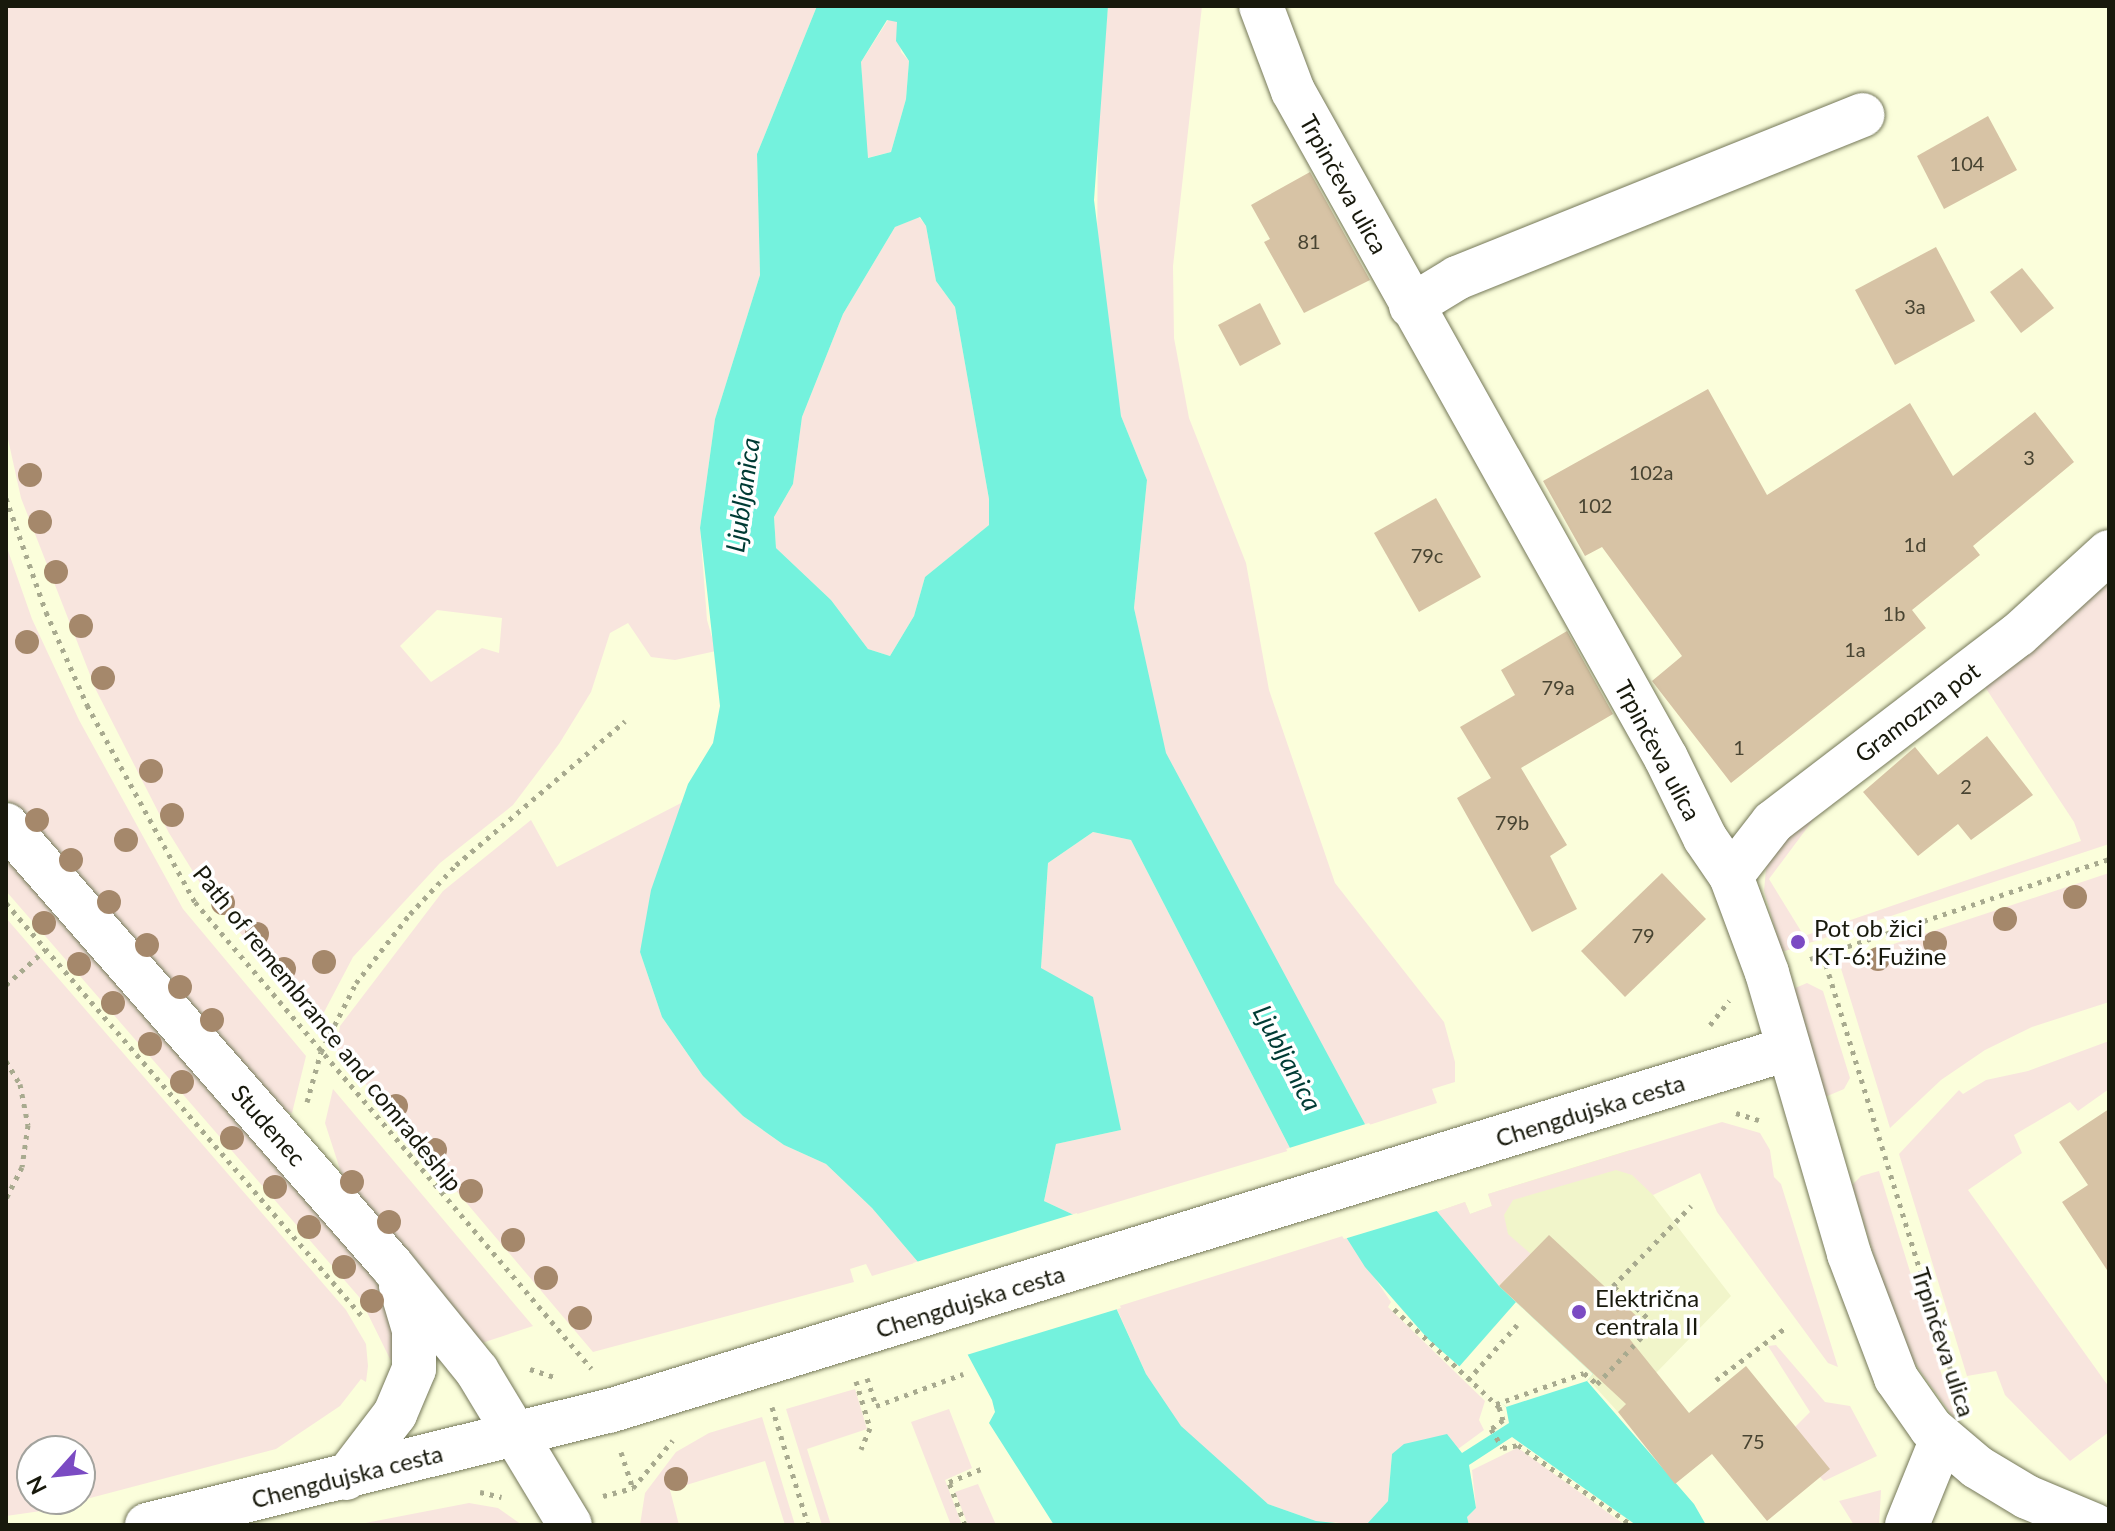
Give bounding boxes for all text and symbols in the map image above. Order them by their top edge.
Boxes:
street label: Trpinčeva ulica [1294,109,1394,259]
house number: 104 [1950,151,1984,175]
house number: 81 [1297,229,1321,253]
house number: 3a [1904,294,1926,318]
water label: Ljubljanica [720,436,766,554]
house number: 3 [2023,445,2035,469]
house number: 102a [1629,460,1673,484]
house number: 102 [1578,493,1612,517]
house number: 1d [1904,532,1926,556]
house number: 79c [1411,543,1443,567]
house number: 1b [1883,601,1905,625]
house number: 1a [1844,637,1866,661]
street label: Gramozna pot [1849,656,1985,768]
house number: 79a [1541,675,1575,699]
street label: Trpinčeva ulica [1609,675,1707,825]
house number: 1 [1733,735,1745,759]
house number: 2 [1960,774,1972,798]
house number: 79b [1495,810,1529,834]
street label: Path of remembrance and comradeship [187,859,469,1197]
place label: Pot ob žici KT-6: Fužine [1814,914,1946,970]
house number: 79 [1631,923,1655,947]
marker: Pot ob žici KT-6: Fužine [1789,933,1807,951]
water label: Ljubljanica [1246,1000,1328,1116]
street label: Chengdujska cesta [1492,1068,1688,1152]
street label: Studenec [226,1079,312,1171]
street label: Chengdujska cesta [872,1259,1068,1343]
street label: Trpinčeva ulica [1906,1264,1982,1420]
place label: Električna centrala II [1595,1284,1699,1340]
marker: Električna centrala II [1570,1303,1588,1321]
house number: 75 [1741,1429,1765,1453]
north arrow [16,1435,96,1515]
street label: Chengdujska cesta [248,1438,446,1514]
text: N [20,1472,52,1499]

